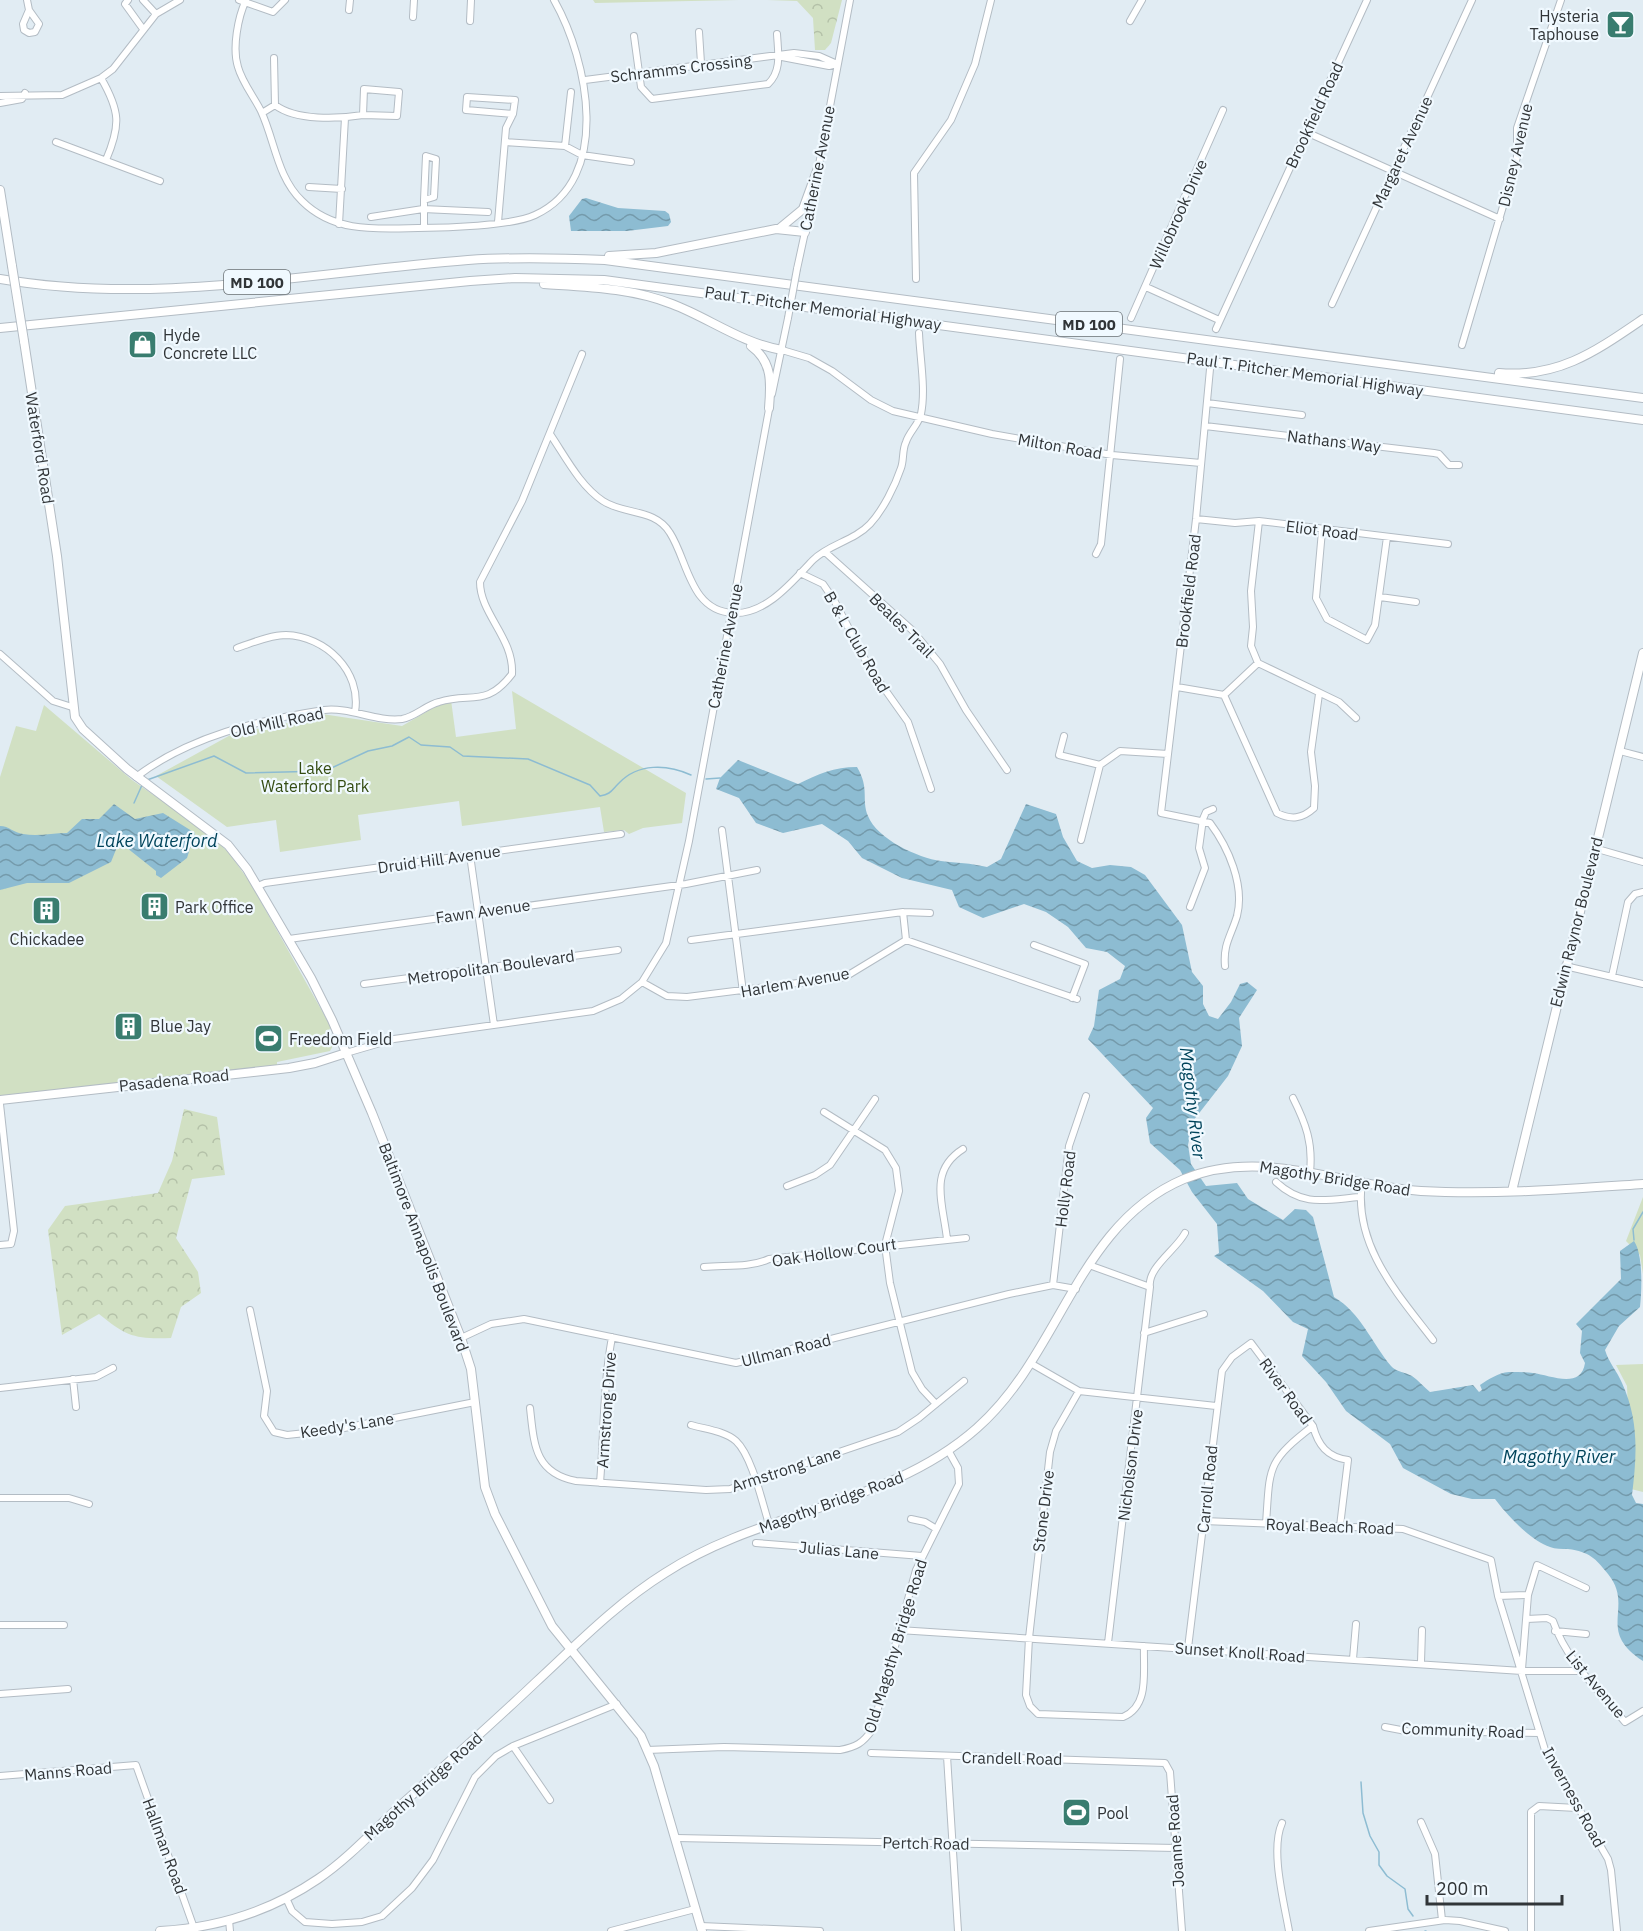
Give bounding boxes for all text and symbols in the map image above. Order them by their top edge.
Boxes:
place label: Hysteria Taphouse [1529,6,1599,44]
bar icon: Hysteria Taphouse [1604,9,1636,41]
street label: Schramms Crossing [609,49,753,87]
street label: Brookfield Road [1281,59,1347,171]
street label: Margaret Avenue [1367,93,1437,211]
street label: Disney Avenue [1493,101,1537,209]
street label: Catherine Avenue [795,104,839,232]
street label: Willobrook Drive [1145,156,1211,272]
road number: MD 100 [224,270,290,294]
street label: Paul T. Pitcher Memorial Highway [703,281,943,335]
road number: MD 100 [1056,312,1122,336]
place label: Hyde Concrete LLC [163,325,257,363]
shop icon: Hyde Concrete LLC [126,328,158,360]
street label: Paul T. Pitcher Memorial Highway [1185,347,1425,401]
street label: Waterford Road [21,391,59,505]
street label: Nathans Way [1286,425,1382,457]
street label: Milton Road [1016,429,1104,463]
street label: Eliot Road [1285,516,1359,544]
street label: Brookfield Road [1171,533,1205,649]
street label: Catherine Avenue [703,582,747,710]
street label: B & L Club Road [820,588,894,696]
street label: Beales Trail [865,588,939,662]
street label: Old Mill Road [228,702,326,742]
park label: Lake Waterford Park [261,758,370,796]
water label: Lake Waterford [97,829,218,852]
street label: Edwin Raynor Boulevard [1545,835,1607,1009]
street label: Druid Hill Avenue [376,840,502,878]
building icon: Park Office [138,891,170,923]
street label: Fawn Avenue [434,894,532,928]
building icon: Chickadee [31,895,63,927]
place label: Park Office [175,897,254,917]
place label: Chickadee [10,929,85,949]
street label: Metropolitan Boulevard [406,945,576,989]
street label: Harlem Avenue [739,963,851,1001]
building icon: Blue Jay [113,1010,145,1042]
place label: Blue Jay [150,1016,211,1036]
sports icon: Freedom Field [252,1023,284,1055]
place label: Freedom Field [289,1029,392,1049]
water label: Magothy River [1175,1046,1211,1161]
street label: Pasadena Road [118,1064,230,1096]
street label: Baltimore Annapolis Boulevard [375,1140,473,1354]
street label: Holly Road [1050,1149,1080,1229]
street label: Magothy Bridge Road [1258,1156,1412,1200]
street label: Oak Hollow Court [770,1233,898,1271]
street label: Ullman Road [739,1329,833,1371]
street label: Armstrong Drive [592,1351,620,1469]
street label: River Road [1255,1354,1317,1428]
street label: Keedy's Lane [299,1408,396,1442]
street label: Nicholson Drive [1113,1408,1147,1522]
street label: Armstrong Lane [729,1442,843,1496]
street label: Carroll Road [1192,1444,1222,1534]
water label: Magothy River [1503,1445,1616,1468]
street label: Magothy Bridge Road [756,1467,906,1537]
street label: Stone Drive [1028,1469,1058,1553]
street label: Royal Beach Road [1265,1514,1395,1538]
street label: Julias Lane [798,1537,880,1563]
street label: Old Magothy Bridge Road [859,1556,931,1736]
street label: Sunset Knoll Road [1174,1637,1306,1667]
street label: List Avenue [1562,1646,1630,1722]
street label: Community Road [1401,1718,1525,1742]
street label: Magothy Bridge Road [360,1728,486,1844]
street label: Inverness Road [1538,1743,1610,1851]
street label: Crandell Road [962,1747,1062,1769]
street label: Manns Road [23,1757,113,1785]
street label: Joanne Road [1162,1794,1188,1888]
street label: Hallman Road [138,1795,192,1897]
sports icon: Pool [1060,1797,1092,1829]
place label: Pool [1097,1803,1129,1823]
street label: Pertch Road [882,1832,970,1854]
scale bar [1427,1868,1562,1906]
text: 200 m [1436,1877,1488,1900]

